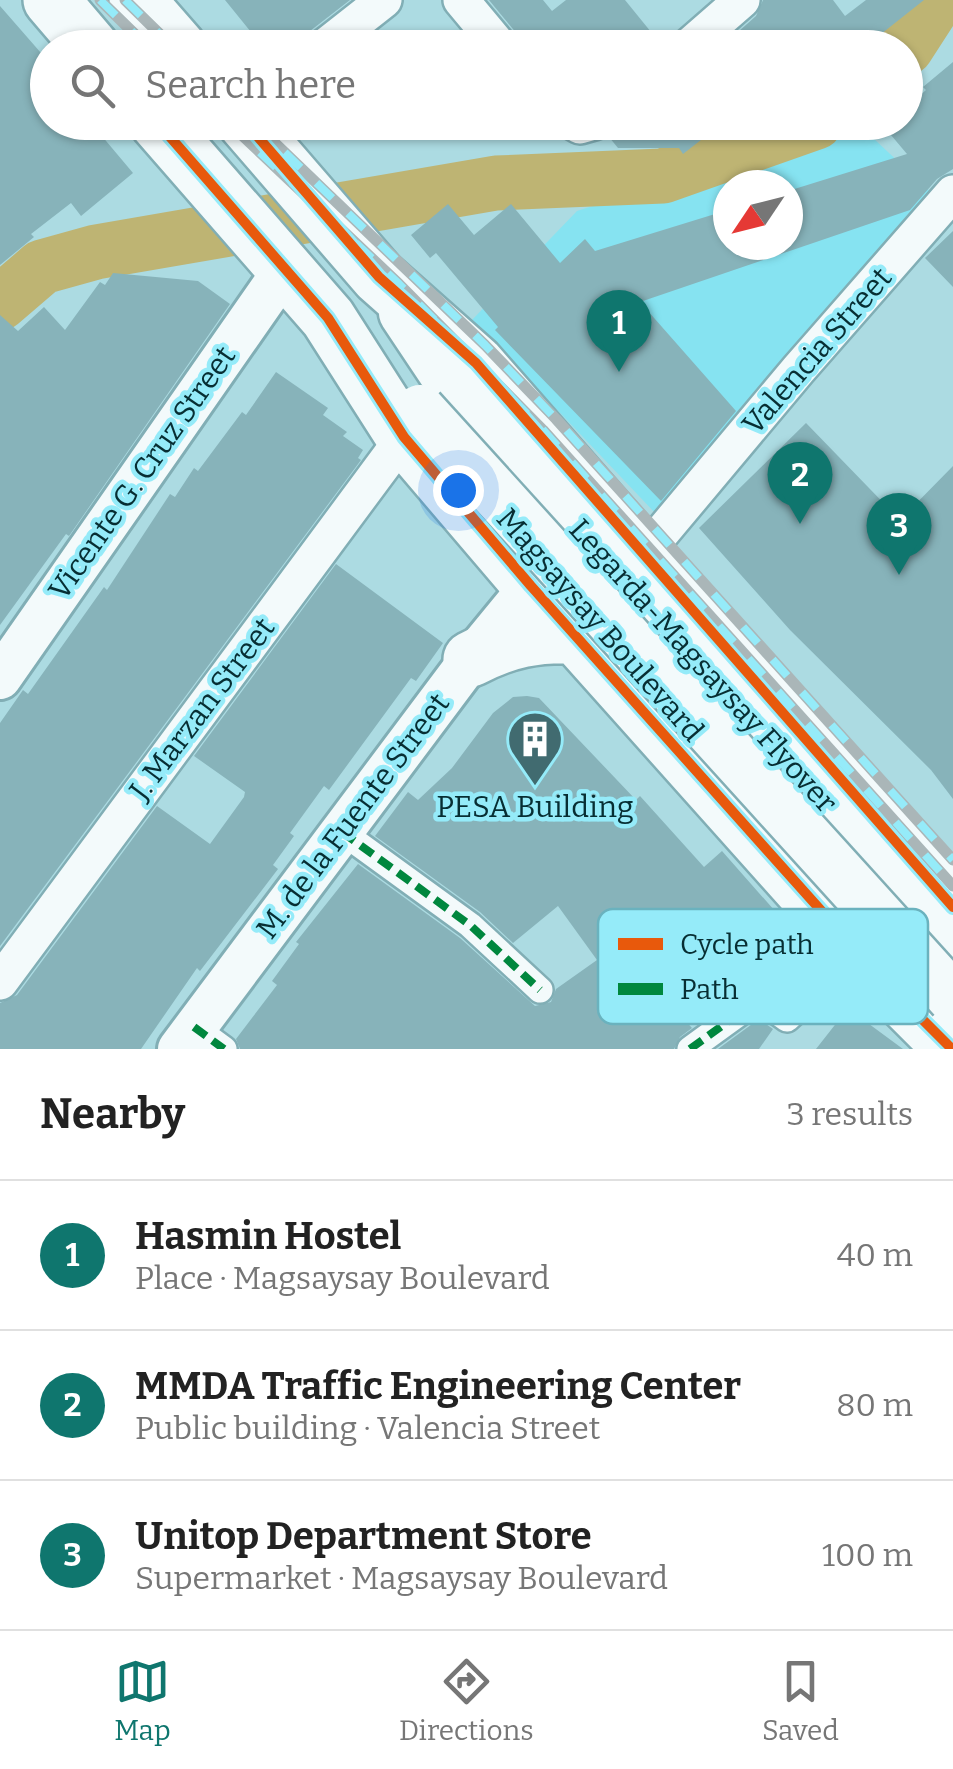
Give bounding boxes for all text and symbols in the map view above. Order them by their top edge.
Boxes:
search box [30,30,923,140]
icon: search [65,58,120,113]
text: Search here [145,62,356,108]
north arrow [713,170,803,260]
street label: Valencia Street [735,260,899,442]
pin: 1 [586,290,652,372]
street label: Vicente G. Cruz Street [41,339,243,607]
pin: 2 [768,442,832,524]
your location [433,465,484,516]
pin: 3 [866,492,932,575]
street label: Magsaysay Boulevard [489,501,711,749]
street label: Legarda-Magsaysay Flyover [562,512,844,820]
street label: J. Marzan Street [121,611,282,808]
street label: M. de la Fuente Street [249,686,457,946]
building icon: PESA Building [505,709,565,788]
place label: PESA Building [436,789,634,825]
legend [598,909,928,1024]
text: Cycle path [680,928,814,961]
text: Path [680,973,739,1006]
text: Nearby [40,1089,185,1139]
text: 3 results [787,1095,913,1133]
text: Hasmin Hostel [135,1213,401,1259]
text: 1 [66,1236,79,1274]
text: 40 m [837,1236,913,1274]
text: Place · Magsaysay Boulevard [135,1259,550,1297]
text: MMDA Traffic Engineering Center [135,1363,741,1409]
text: 2 [63,1386,82,1424]
text: 80 m [836,1386,913,1424]
text: Public building · Valencia Street [135,1409,600,1447]
text: Unitop Department Store [135,1513,592,1559]
text: 3 [63,1536,82,1574]
text: 100 m [822,1536,913,1574]
text: Supermarket · Magsaysay Boulevard [135,1559,668,1597]
tab: Map [114,1654,171,1747]
tab: Directions [399,1654,534,1747]
tab: Saved [762,1654,839,1747]

